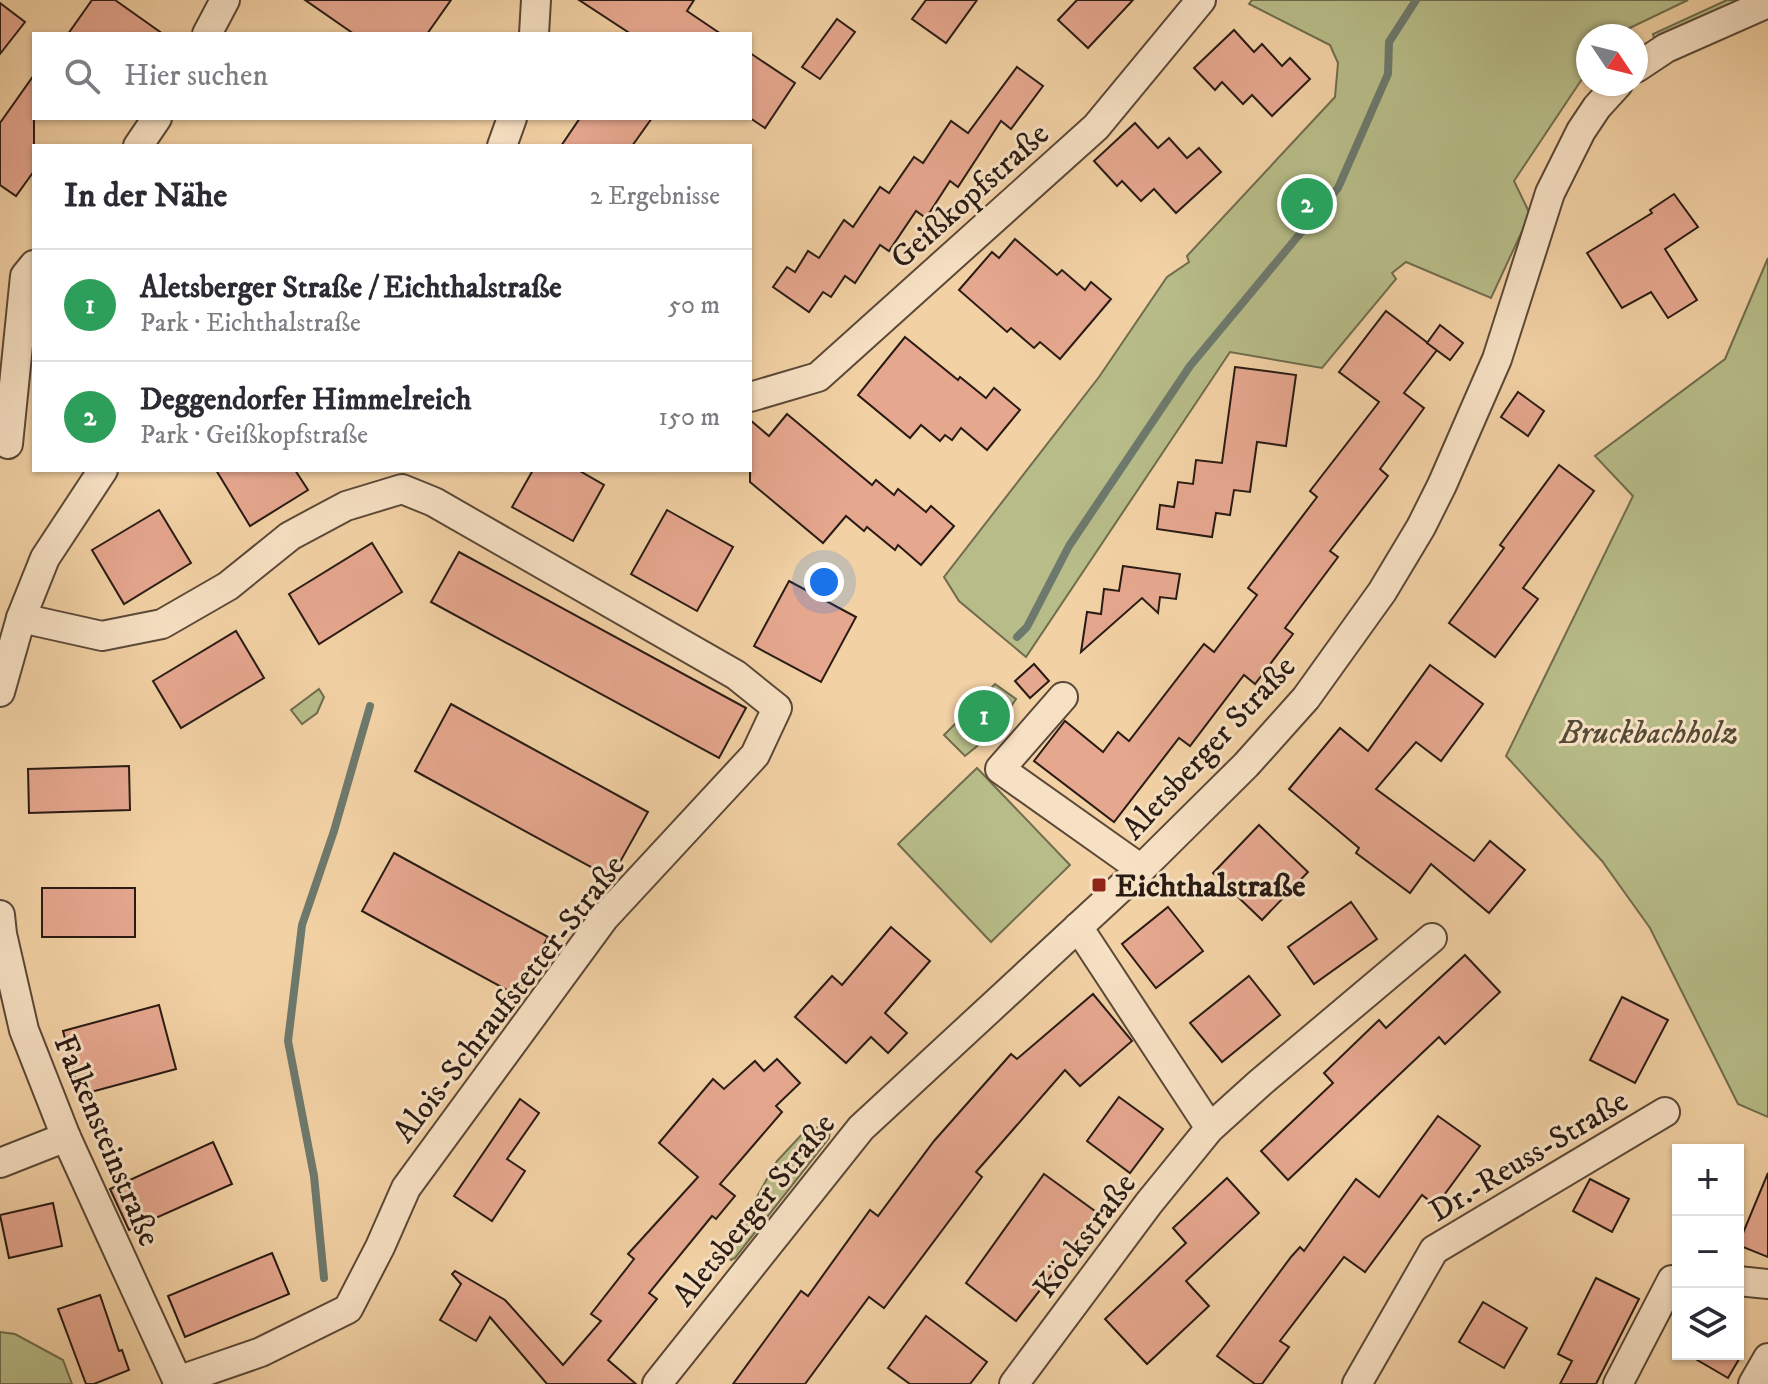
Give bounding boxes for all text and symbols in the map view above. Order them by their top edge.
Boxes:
north arrow [1576,24,1648,96]
search box [32,32,752,120]
icon: search [60,54,104,98]
text: Hier suchen [124,58,268,95]
street label: Geißkopfstraße [883,115,1058,278]
pin: 2 [1281,174,1333,234]
text: In der Nähe [64,175,227,217]
text: 2 Ergebnisse [590,180,720,213]
text: Aletsberger Straße / Eichthalstraße [140,270,562,307]
text: 1 [85,289,95,322]
text: 50 m [668,289,720,322]
text: Park · Eichthalstraße [140,307,361,340]
text: Deggendorfer Himmelreich [140,382,471,419]
text: 2 [84,401,96,434]
text: 150 m [659,401,720,434]
text: Park · Geißkopfstraße [140,419,368,452]
your location [804,562,844,602]
street label: Aletsberger Straße [1114,648,1305,849]
pin: 1 [958,686,1010,746]
park label: Bruckbachholz [1559,714,1738,754]
street label: Alois-Schraufstetter-Straße [385,848,634,1151]
place label: Eichthalstraße [1115,867,1306,907]
marker: Eichthalstraße [1090,876,1108,894]
street label: Falkensteinstraße [44,1029,169,1252]
street label: Dr.-Reuss-Straße [1422,1082,1636,1232]
street label: Aletsberger Straße [664,1106,845,1315]
map controls [1672,1144,1744,1360]
button: + [1672,1144,1744,1216]
street label: Köckstraße [1026,1166,1146,1307]
button: − [1672,1216,1744,1288]
button: layers [1672,1288,1744,1360]

